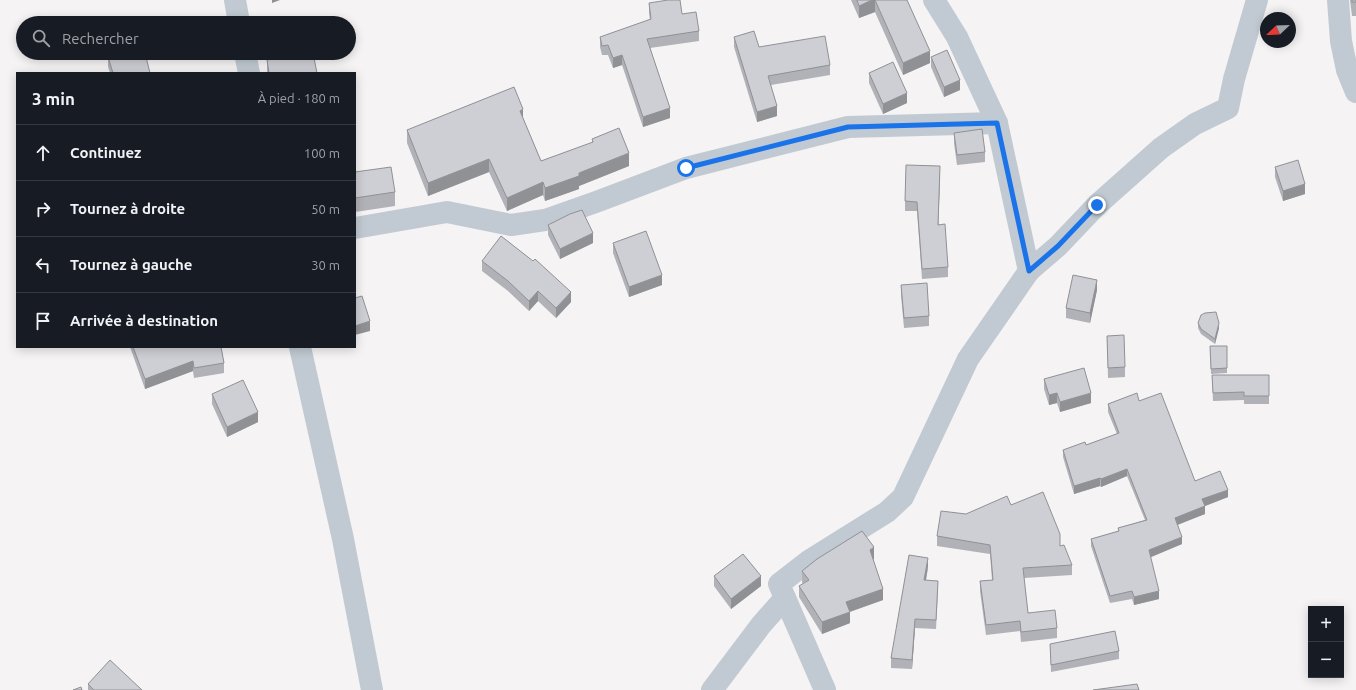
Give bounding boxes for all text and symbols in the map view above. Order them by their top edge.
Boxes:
north arrow [1260,12,1296,48]
search box [16,16,356,60]
icon: search [30,27,52,49]
text: Rechercher [62,30,139,47]
text: 3 min [32,89,75,108]
text: À pied · 180 m [258,91,340,105]
icon: ahead [32,142,54,164]
text: Continuez [70,144,141,161]
text: 100 m [304,146,340,160]
route start [677,159,695,177]
route end [1088,196,1106,214]
icon: right [32,198,54,220]
text: Tournez à droite [70,200,185,217]
text: 50 m [311,202,340,216]
icon: left [32,254,54,276]
text: Tournez à gauche [70,256,193,273]
text: 30 m [311,258,340,272]
icon: arrive [32,310,54,332]
text: Arrivée à destination [70,312,218,329]
map controls [1308,606,1344,678]
button: + [1308,606,1344,642]
button: − [1308,642,1344,678]

